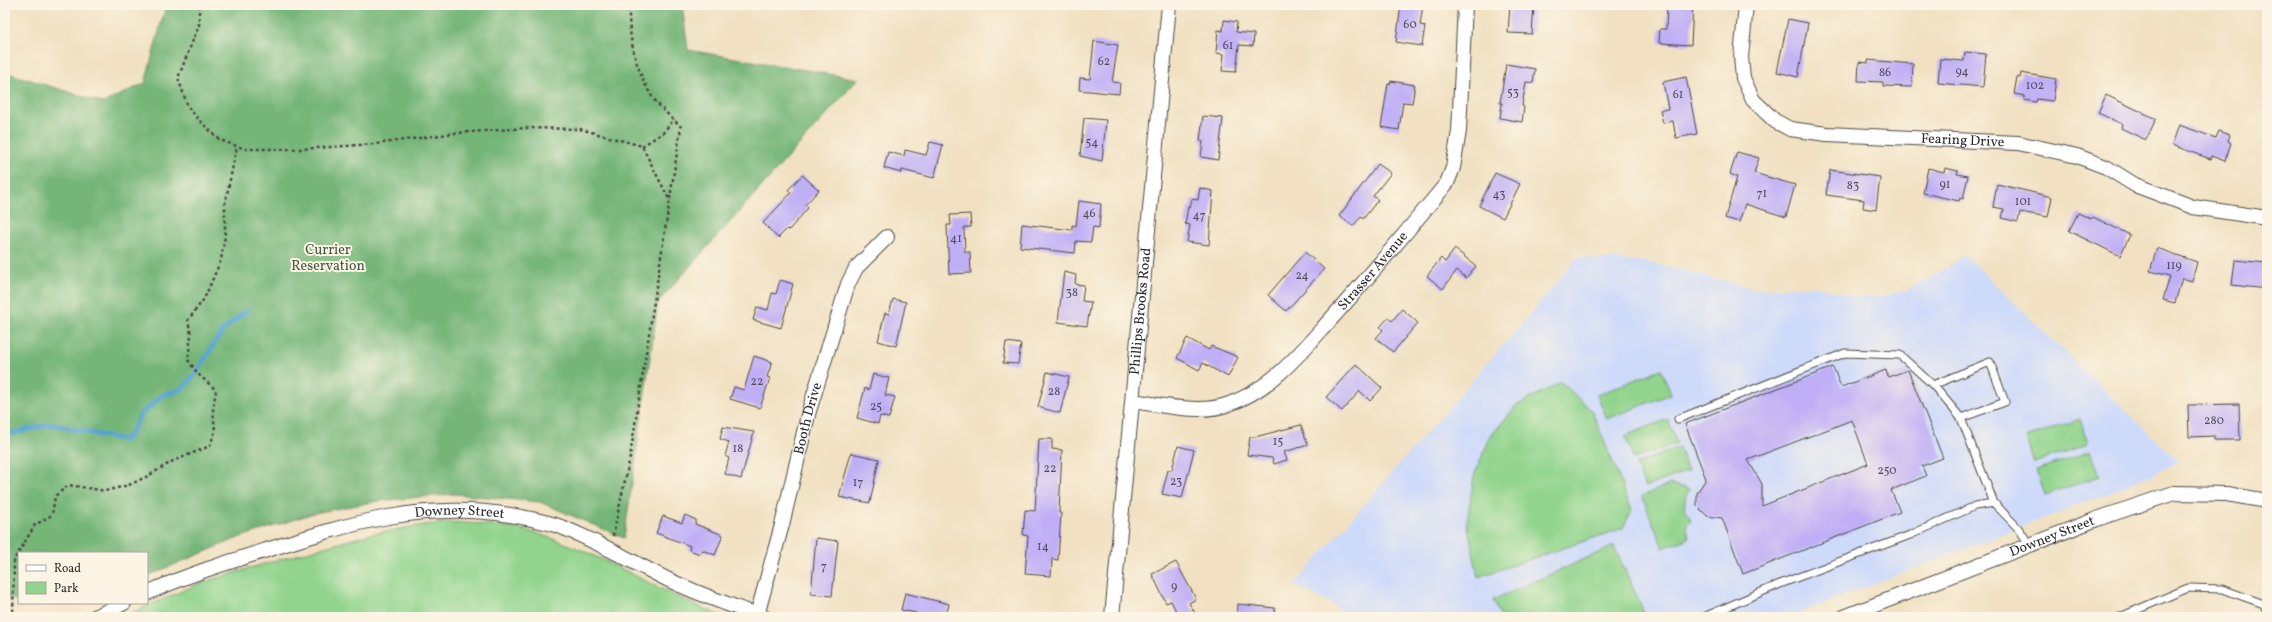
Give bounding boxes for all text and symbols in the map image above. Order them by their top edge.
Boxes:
house number: 60 [1403,17,1417,33]
house number: 61 [1223,38,1233,54]
house number: 62 [1098,54,1110,70]
house number: 94 [1955,64,1969,80]
house number: 86 [1879,65,1891,81]
house number: 102 [2026,78,2044,94]
house number: 53 [1507,85,1519,101]
house number: 61 [1673,87,1683,103]
street label: Fearing Drive [1920,129,2005,152]
house number: 54 [1086,135,1098,151]
house number: 91 [1940,177,1950,193]
house number: 83 [1847,178,1859,194]
house number: 71 [1757,186,1767,202]
house number: 43 [1493,187,1505,203]
house number: 101 [2015,194,2031,210]
house number: 46 [1082,206,1096,222]
house number: 47 [1193,208,1206,224]
street label: Strasser Avenue [1333,227,1412,315]
house number: 41 [950,231,962,247]
park label: Currier Reservation [291,241,365,276]
street label: Phillips Brooks Road [1125,247,1156,376]
house number: 119 [2166,258,2182,274]
house number: 24 [1295,268,1309,284]
house number: 38 [1066,285,1078,301]
house number: 22 [751,374,763,390]
street label: Booth Drive [789,380,827,457]
house number: 28 [1048,384,1060,400]
house number: 25 [870,399,882,415]
house number: 280 [2204,413,2224,429]
house number: 15 [1273,434,1283,450]
house number: 18 [733,441,743,457]
house number: 22 [1044,461,1056,477]
house number: 250 [1877,463,1897,479]
house number: 23 [1170,474,1182,490]
house number: 17 [853,475,863,491]
street label: Downey Street [414,501,506,524]
street label: Downey Street [2007,511,2097,562]
house number: 14 [1037,539,1049,555]
legend [18,552,148,604]
house number: 7 [821,559,827,575]
text: Road [54,561,81,577]
house number: 9 [1171,579,1177,595]
text: Park [54,581,79,597]

